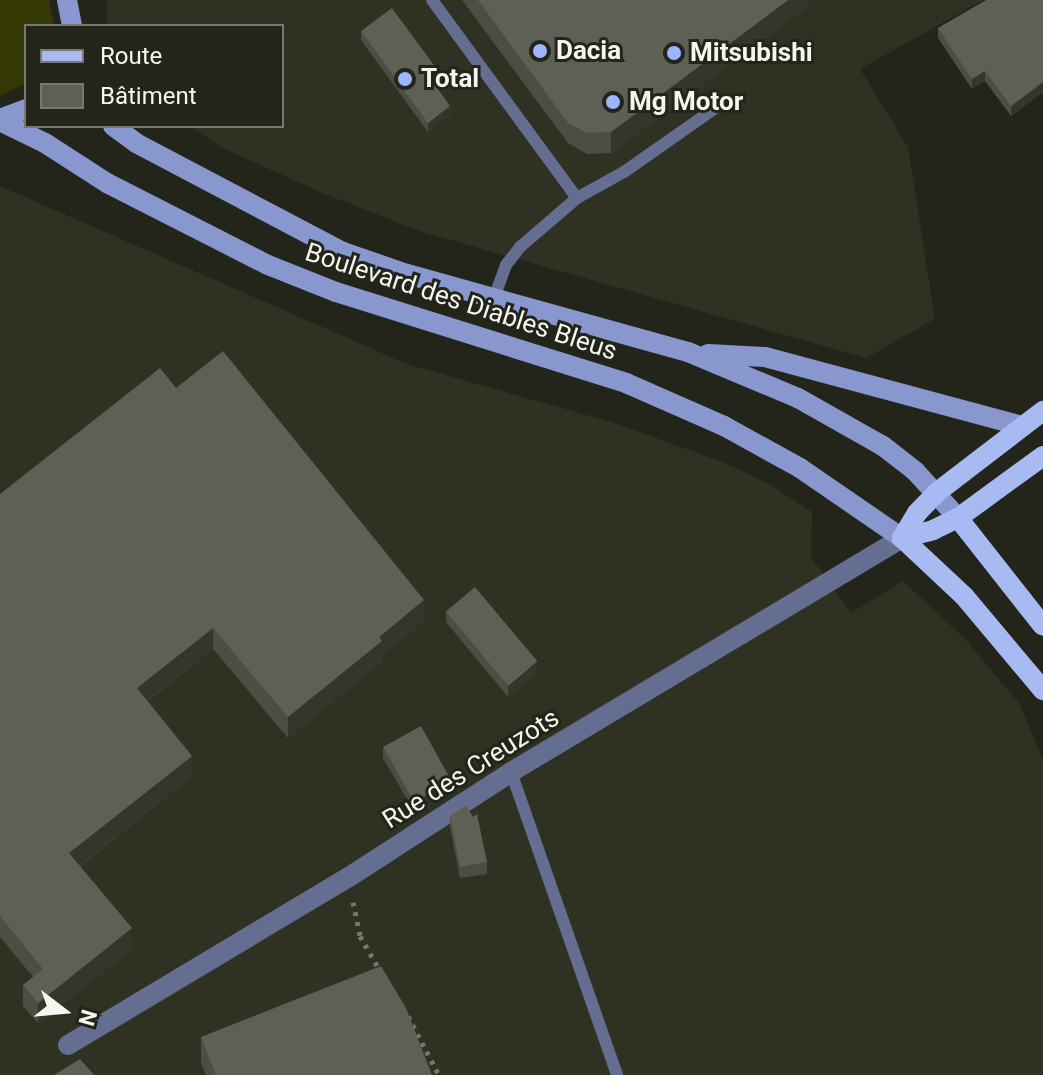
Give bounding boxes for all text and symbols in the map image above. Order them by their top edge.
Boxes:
legend [24,24,284,128]
place label: Dacia [556,35,621,67]
place label: Mitsubishi [690,37,813,69]
text: Route [100,42,162,70]
marker: Dacia [531,42,549,60]
marker: Mitsubishi [665,44,683,62]
place label: Total [421,63,479,95]
marker: Total [396,70,414,88]
text: Bâtiment [100,82,197,110]
place label: Mg Motor [629,86,743,118]
marker: Mg Motor [604,93,622,111]
street label: Boulevard des Diables Bleus [301,237,621,367]
street label: Rue des Creuzots [377,702,565,836]
north arrow [24,971,104,1051]
text: N [73,1007,102,1029]

